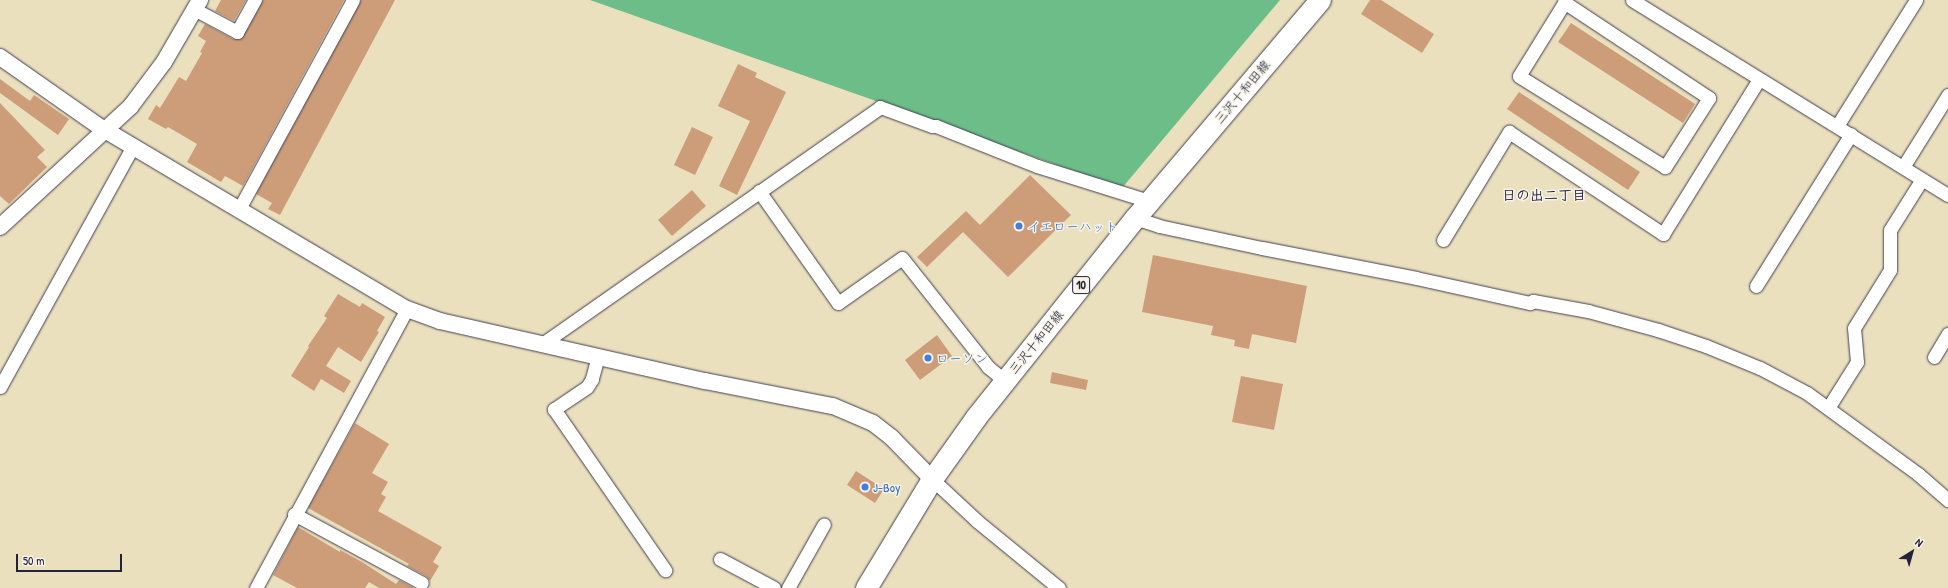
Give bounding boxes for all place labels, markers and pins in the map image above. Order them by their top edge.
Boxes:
place label: イエローハット [1027,218,1118,234]
marker: イエローハット [1014,221,1024,231]
place label: ローソン [936,350,988,366]
marker: ローソン [923,353,933,363]
place label: J-Boy [873,479,900,495]
marker: J-Boy [860,482,870,492]

